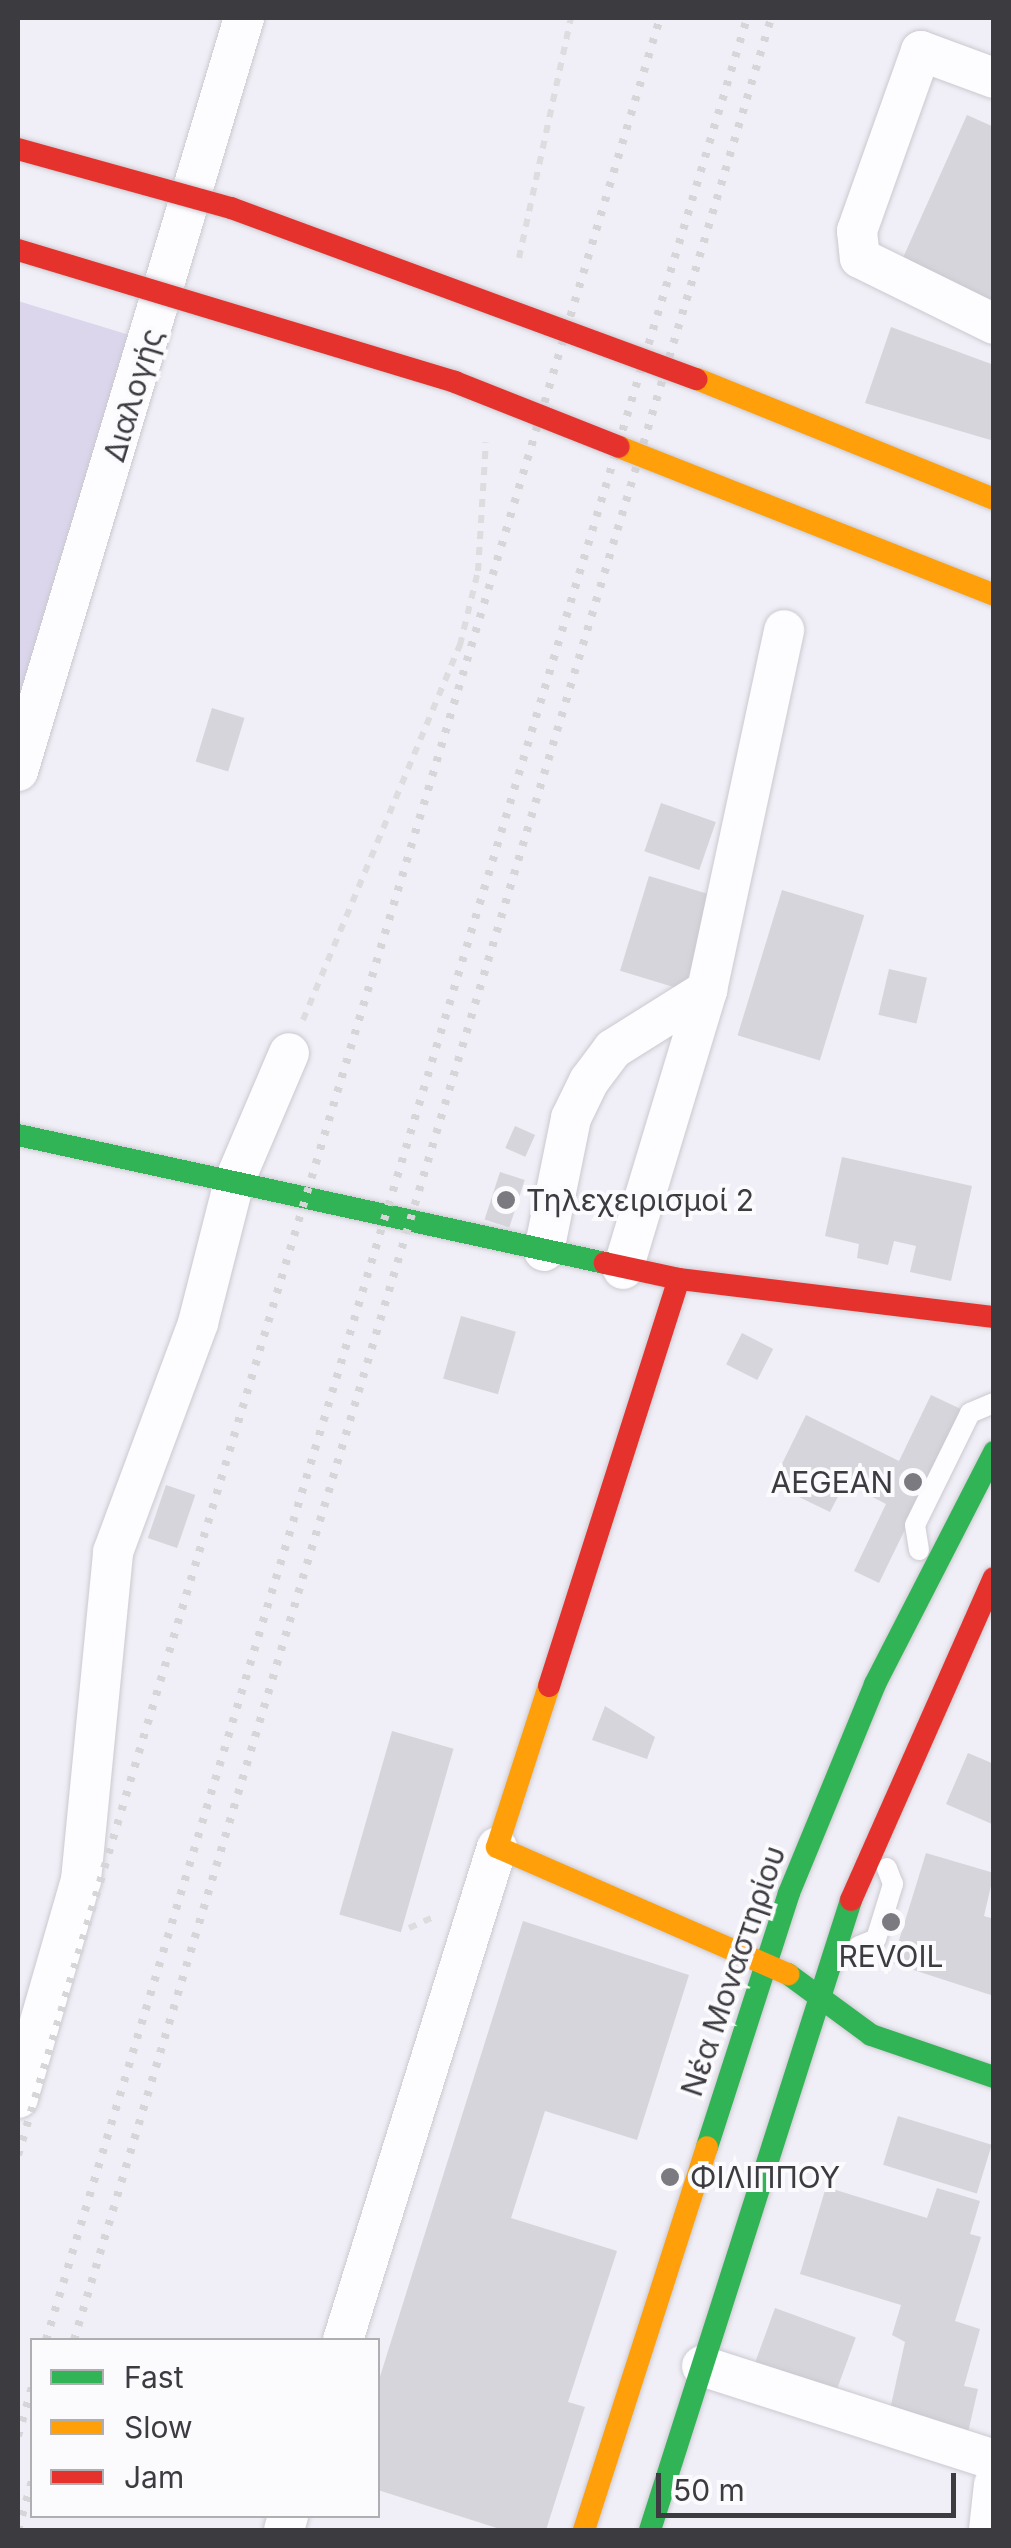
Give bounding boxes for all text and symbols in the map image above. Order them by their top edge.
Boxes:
street label: Διαλογής [96,324,170,466]
place label: Τηλεχειρισμοί 2 [526,1182,754,1218]
marker: Τηλεχειρισμοί 2 [495,1189,517,1211]
place label: AEGEAN [771,1464,893,1500]
marker: AEGEAN [902,1471,924,1493]
street label: Νέα Μοναστηρίου [673,1841,793,2101]
marker: REVOIL [880,1911,902,1933]
place label: REVOIL [839,1938,943,1974]
place label: ΦΙΛΙΠΠΟΥ [690,2159,840,2195]
marker: ΦΙΛΙΠΠΟΥ [659,2166,681,2188]
legend [30,2338,380,2518]
text: Fast [124,2359,183,2395]
text: Slow [124,2409,193,2445]
scale bar [661,2453,961,2515]
text: Jam [124,2459,184,2495]
text: 50 m [673,2472,745,2508]

